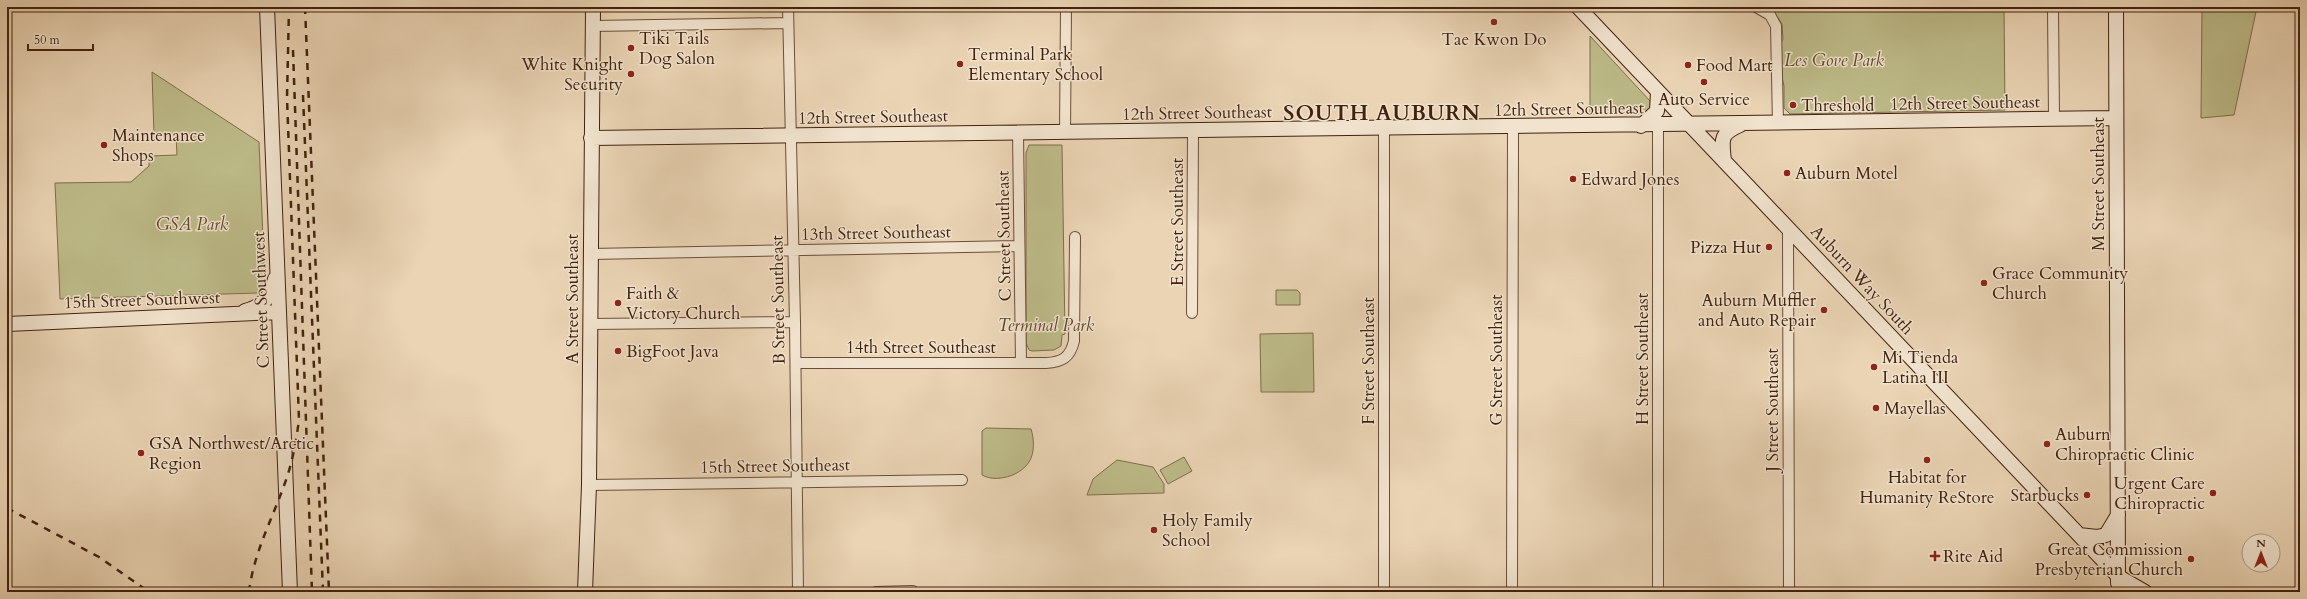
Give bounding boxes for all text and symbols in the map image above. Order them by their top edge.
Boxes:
marker: Tae Kwon Do [1489,17,1499,27]
scale bar [28,26,93,52]
place label: Tiki Tails Dog Salon [639,27,715,70]
place label: Tae Kwon Do [1442,28,1546,51]
text: 50 m [34,32,61,48]
marker: Tiki Tails Dog Salon [626,43,636,53]
place label: Terminal Park Elementary School [968,43,1104,86]
park label: Les Gove Park [1784,49,1884,72]
place label: White Knight Security [520,53,624,96]
place label: Food Mart [1696,54,1773,77]
marker: Terminal Park Elementary School [955,59,965,69]
marker: Food Mart [1683,60,1693,70]
marker: White Knight Security [626,69,636,79]
marker: Auto Service [1699,77,1709,87]
place label: Auto Service [1658,88,1750,111]
street label: 12th Street Southeast [1890,90,2041,116]
place label: Threshold [1801,94,1874,117]
street label: 12th Street Southeast [1494,96,1645,122]
district label: SOUTH AUBURN [1283,99,1481,128]
street label: 12th Street Southeast [1122,100,1273,126]
marker: Threshold [1788,100,1798,110]
street label: 12th Street Southeast [798,104,949,130]
street label: M Street Southeast [2087,116,2110,251]
place label: Maintenance Shops [112,124,205,167]
marker: Maintenance Shops [99,140,109,150]
street label: E Street Southeast [1166,157,1189,286]
place label: Auburn Motel [1795,162,1899,185]
place label: Edward Jones [1581,168,1680,191]
marker: Auburn Motel [1782,168,1792,178]
street label: C Street Southeast [991,170,1017,302]
marker: Edward Jones [1568,174,1578,184]
park label: GSA Park [156,213,229,236]
street label: 13th Street Southeast [801,220,952,246]
street label: Auburn Way South [1805,220,1919,340]
street label: C Street Southwest [247,230,275,369]
street label: A Street Southeast [561,233,584,364]
street label: B Street Southeast [765,234,791,365]
place label: Pizza Hut [1690,236,1762,259]
marker: Pizza Hut [1764,242,1774,252]
place label: Grace Community Church [1992,262,2128,305]
marker: Grace Community Church [1979,278,1989,288]
place label: Faith & Victory Church [626,282,741,325]
street label: 15th Street Southwest [63,286,221,314]
place label: Auburn Muffler and Auto Repair [1698,289,1817,332]
street label: H Street Southeast [1631,292,1654,425]
street label: G Street Southeast [1485,294,1508,426]
street label: F Street Southeast [1357,297,1380,425]
marker: Faith & Victory Church [613,298,623,308]
marker: Auburn Muffler and Auto Repair [1819,305,1829,315]
park label: Terminal Park [998,314,1095,337]
street label: 14th Street Southeast [846,336,997,359]
place label: BigFoot Java [626,340,720,363]
marker: BigFoot Java [613,346,623,356]
place label: Mi Tienda Latina III [1882,346,1959,389]
street label: J Street Southeast [1761,348,1784,475]
marker: Mi Tienda Latina III [1869,362,1879,372]
place label: Mayellas [1884,397,1946,420]
marker: Mayellas [1871,403,1881,413]
place label: Auburn Chiropractic Clinic [2055,423,2195,466]
place label: GSA Northwest/Arctic Region [149,432,314,475]
marker: Auburn Chiropractic Clinic [2042,439,2052,449]
marker: GSA Northwest/Arctic Region [136,448,146,458]
street label: 15th Street Southeast [700,453,851,479]
marker: Habitat for Humanity ReStore [1922,455,1932,465]
place label: Habitat for Humanity ReStore [1859,466,1995,509]
place label: Urgent Care Chiropractic [2114,472,2205,515]
place label: Starbucks [2011,484,2079,507]
marker: Urgent Care Chiropractic [2208,488,2218,498]
marker: Starbucks [2082,490,2092,500]
place label: Holy Family School [1162,509,1253,552]
marker: Holy Family School [1149,525,1159,535]
north arrow [2241,533,2281,573]
text: N [2256,536,2266,551]
place label: Great Commission Presbyterian Church [2035,538,2184,581]
place label: Rite Aid [1943,545,2003,568]
marker: Rite Aid [1930,551,1940,561]
marker: Great Commission Presbyterian Church [2186,554,2196,564]

